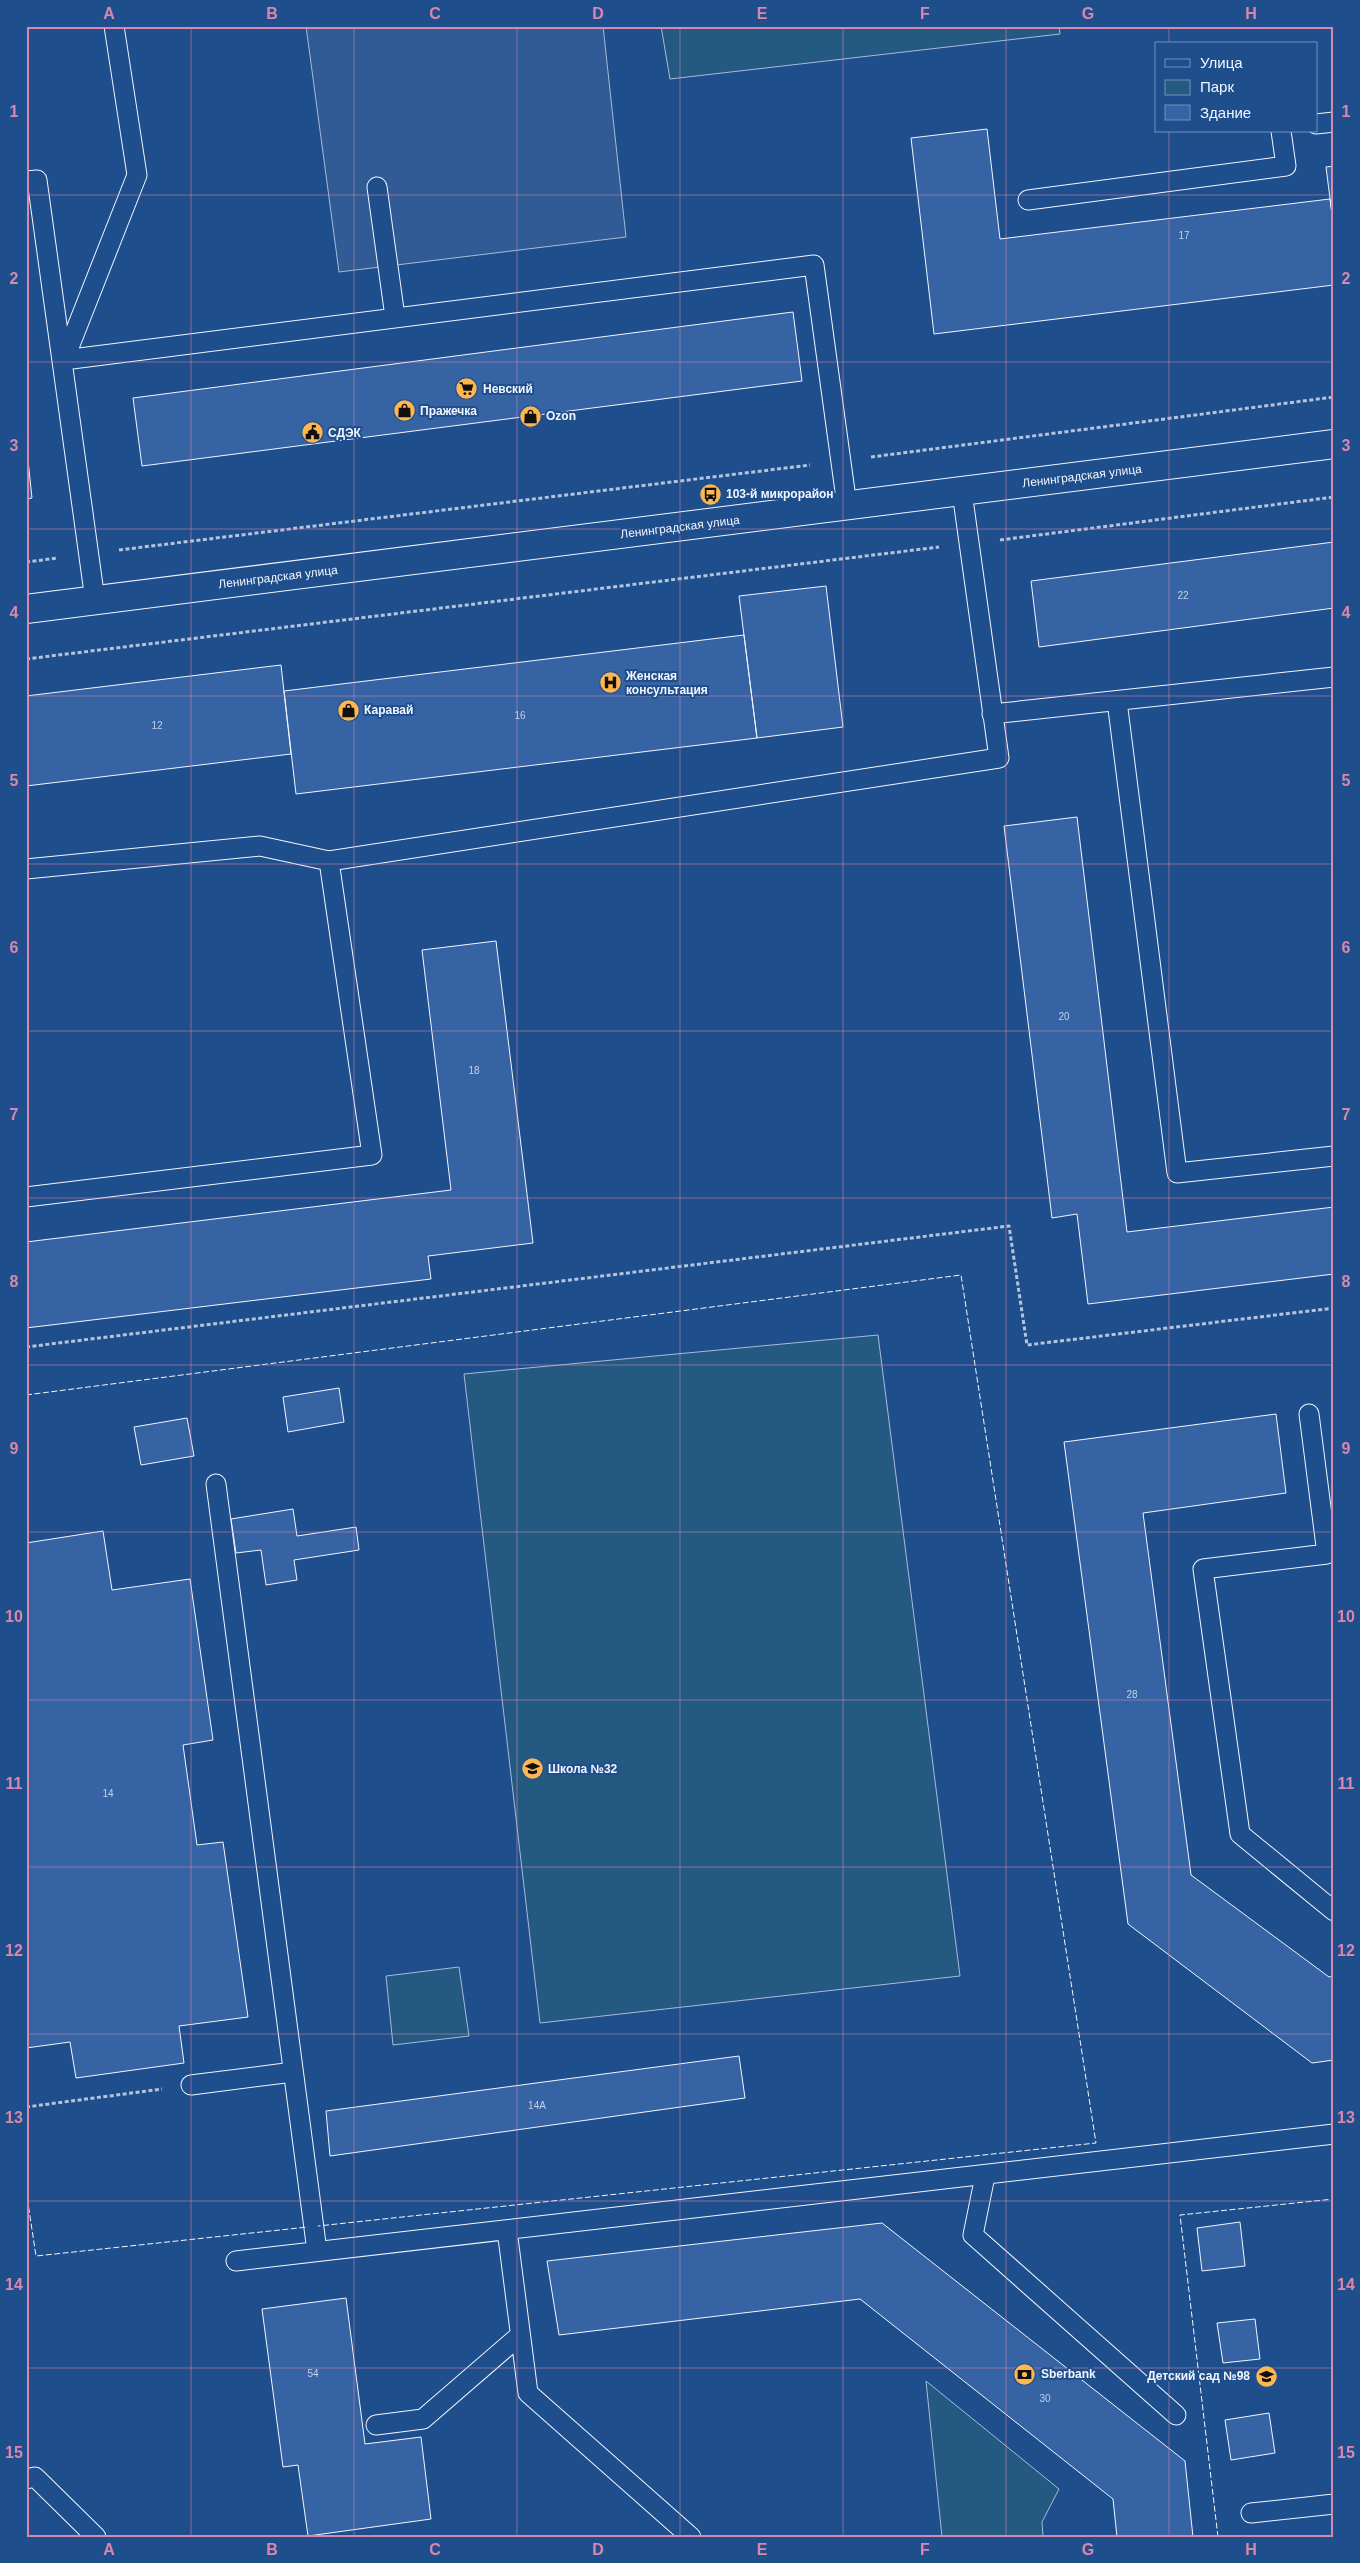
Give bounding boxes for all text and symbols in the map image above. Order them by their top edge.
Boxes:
text: A [103,5,115,22]
text: B [266,5,278,22]
text: C [429,5,441,22]
text: D [592,5,604,22]
text: E [757,5,768,22]
text: F [920,5,930,22]
text: G [1082,5,1094,22]
text: H [1245,5,1257,22]
legend [1155,42,1318,132]
text: Улица [1200,54,1243,71]
text: Парк [1200,78,1234,95]
text: 1 [10,103,19,120]
text: 1 [1342,103,1351,120]
text: Здание [1200,104,1251,121]
house number: 17 [1178,230,1190,241]
text: 2 [10,270,19,287]
text: 2 [1342,270,1351,287]
supermarket icon: Невский [455,377,479,401]
place label: Невский [483,382,533,396]
shop icon: Пражечка [392,399,416,423]
place label: Пражечка [420,404,477,418]
shop icon: Ozon [518,404,542,428]
place label: Ozon [546,409,576,423]
public building icon: СДЭК [300,421,324,445]
place label: СДЭК [328,426,362,440]
text: 3 [10,437,19,454]
text: 3 [1342,437,1351,454]
street label: Ленинградская улица [1021,462,1143,490]
bus stop icon: 103-й микрорайон [698,482,722,506]
place label: 103-й микрорайон [726,487,834,501]
street label: Ленинградская улица [619,513,741,541]
street label: Ленинградская улица [217,563,339,591]
house number: 22 [1177,590,1189,601]
text: 4 [10,604,19,621]
text: 4 [1342,604,1351,621]
place label: Женская консультация [625,669,708,697]
hospital icon: Женская консультация [598,671,622,695]
shop icon: Каравай [336,698,360,722]
place label: Каравай [364,703,413,717]
house number: 16 [514,710,526,721]
house number: 12 [151,720,163,731]
text: 5 [10,772,19,789]
text: 5 [1342,772,1351,789]
text: 6 [10,939,19,956]
text: 6 [1342,939,1351,956]
house number: 20 [1058,1011,1070,1022]
house number: 18 [468,1065,480,1076]
text: 7 [10,1106,19,1123]
text: 7 [1342,1106,1351,1123]
text: 8 [10,1273,19,1290]
text: 8 [1342,1273,1351,1290]
text: 9 [10,1440,19,1457]
text: 9 [1342,1440,1351,1457]
text: 10 [5,1608,23,1625]
text: 10 [1337,1608,1355,1625]
house number: 28 [1126,1689,1138,1700]
school or university icon: Школа №32 [520,1757,544,1781]
place label: Школа №32 [548,1762,618,1776]
text: 11 [6,1775,23,1792]
text: 11 [1338,1775,1355,1792]
house number: 14 [102,1788,114,1799]
text: 12 [5,1942,23,1959]
text: 12 [1337,1942,1355,1959]
house number: 14А [528,2100,546,2111]
text: 13 [5,2109,23,2126]
text: 13 [1337,2109,1355,2126]
text: 14 [5,2276,23,2293]
text: 14 [1337,2276,1355,2293]
bank icon: Sberbank [1013,2362,1037,2386]
school or university icon: Детский сад №98 [1254,2364,1278,2388]
place label: Sberbank [1041,2367,1096,2381]
house number: 54 [307,2368,319,2379]
place label: Детский сад №98 [1147,2369,1250,2383]
house number: 30 [1039,2393,1051,2404]
text: 15 [5,2444,23,2461]
text: 15 [1337,2444,1355,2461]
text: A [103,2541,115,2558]
text: B [266,2541,278,2558]
text: C [429,2541,441,2558]
text: D [592,2541,604,2558]
text: E [757,2541,768,2558]
text: F [920,2541,930,2558]
text: G [1082,2541,1094,2558]
text: H [1245,2541,1257,2558]

